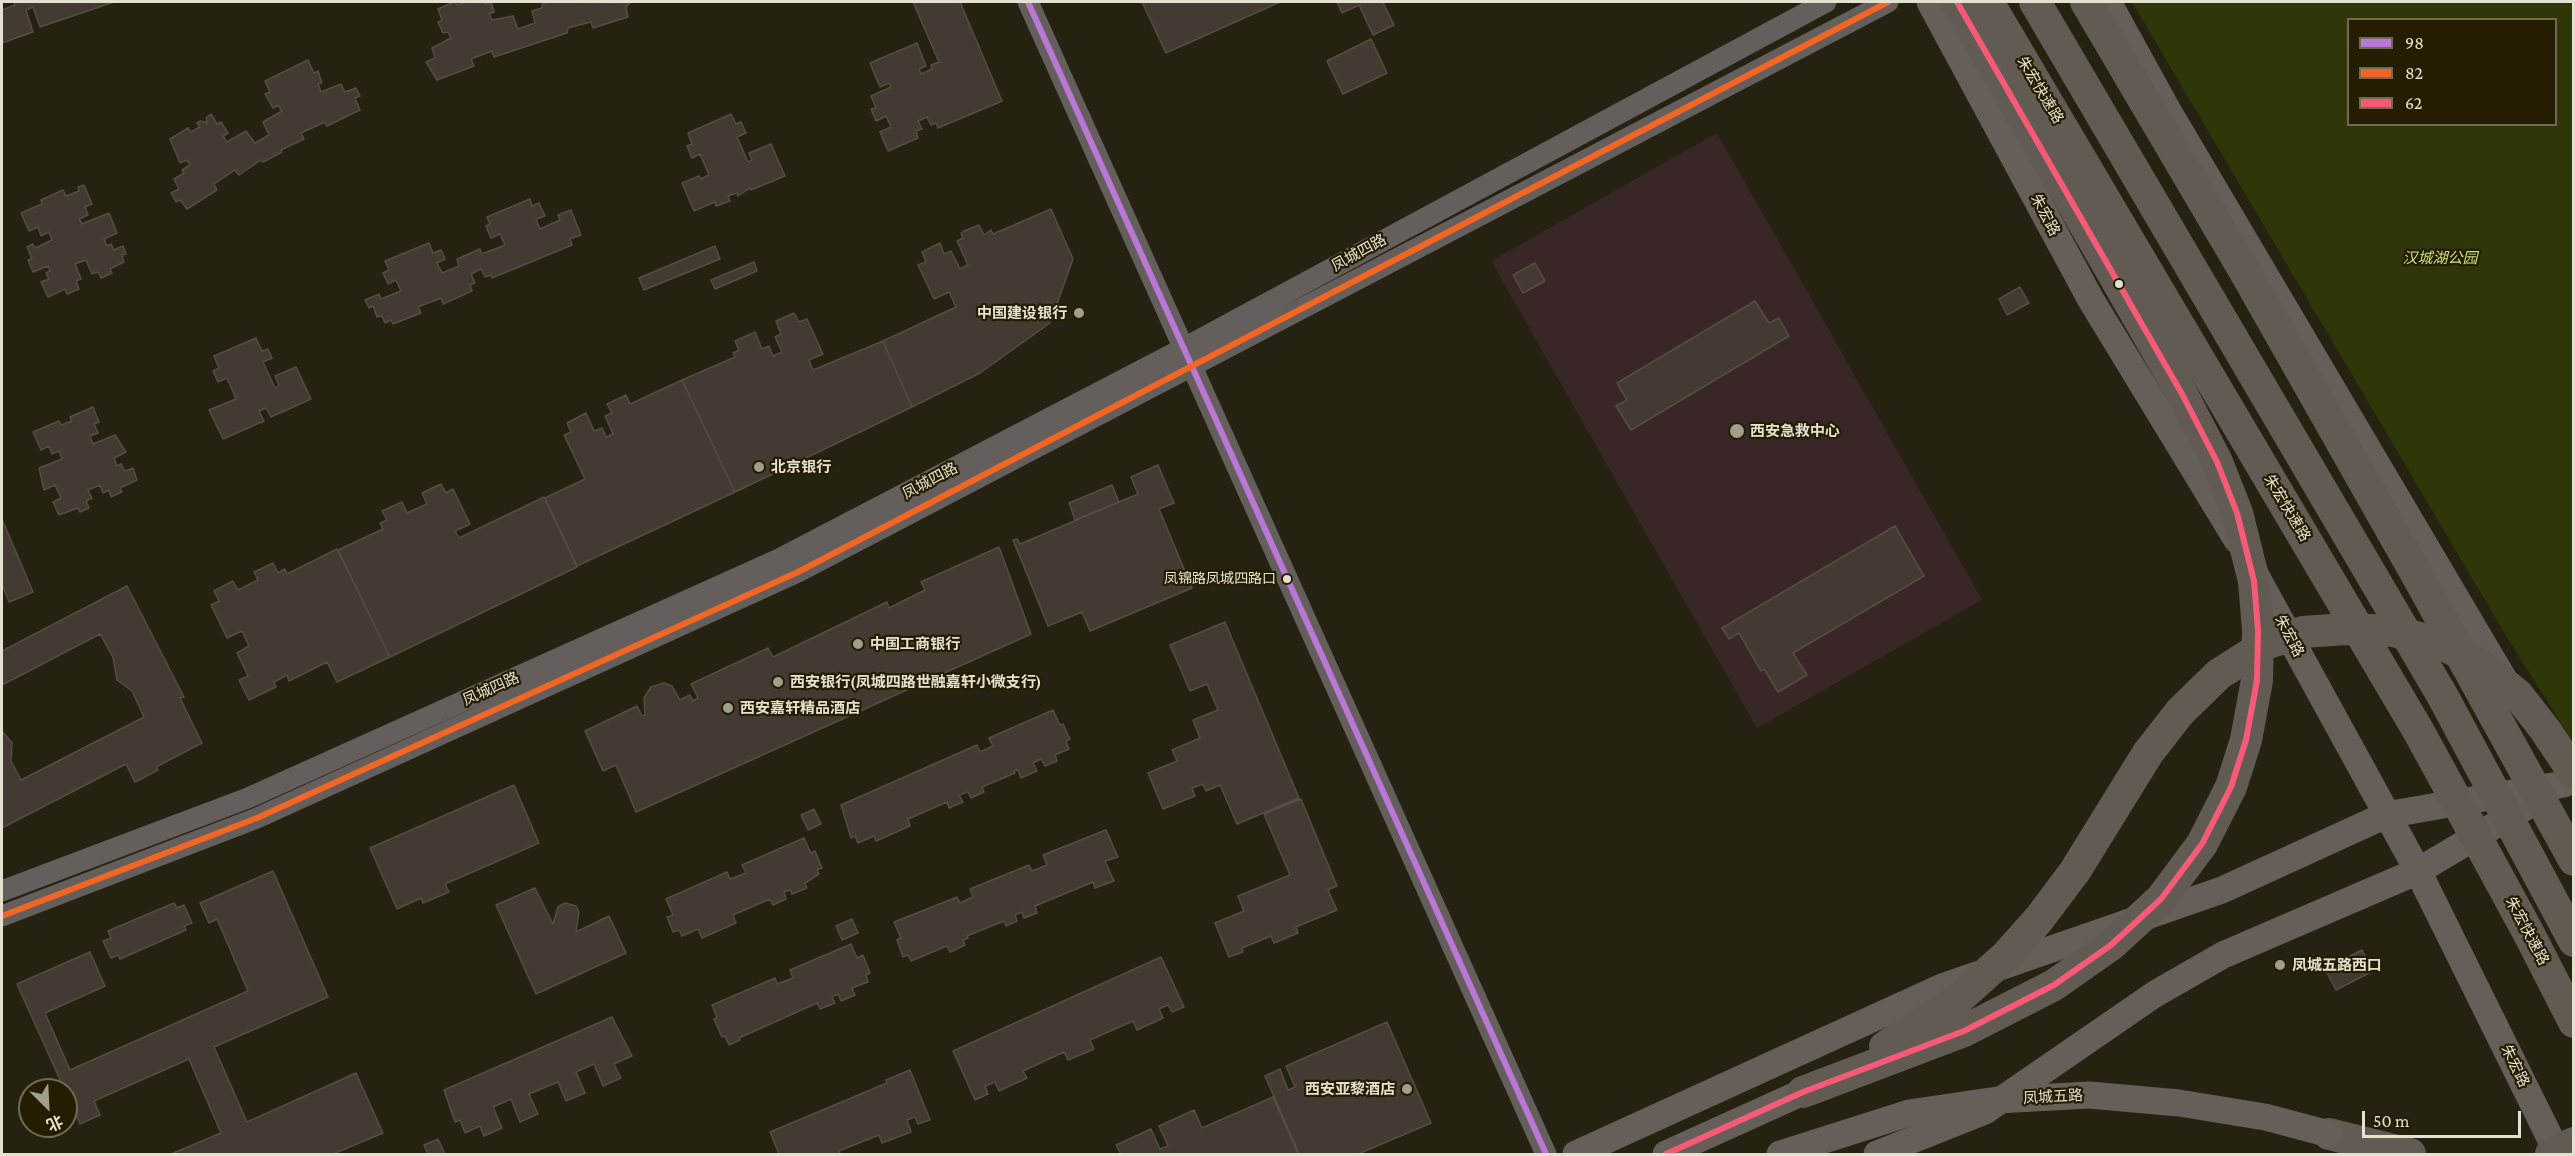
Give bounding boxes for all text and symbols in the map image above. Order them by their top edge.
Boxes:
legend [2347,18,2557,126]
text: 98 [2405,33,2424,53]
street label: 朱宏快速路 [2013,53,2067,127]
text: 82 [2405,63,2423,83]
text: 62 [2405,93,2422,113]
street label: 朱宏路 [2026,191,2064,239]
street label: 凤城四路 [1328,231,1390,275]
park label: 汉城湖公园 [2403,249,2477,267]
unlabelled marker [2113,278,2125,290]
place label: 中国建设银行 [977,304,1067,322]
marker: 中国建设银行 [1072,306,1086,320]
marker: 西安急救中心 [1728,422,1746,440]
place label: 西安急救中心 [1750,422,1840,440]
place label: 北京银行 [771,458,831,476]
street label: 凤城四路 [899,459,961,503]
marker: 北京银行 [752,460,766,474]
street label: 朱宏快速路 [2260,471,2314,545]
place label: 凤锦路凤城四路口 [1164,571,1276,587]
marker: 凤锦路凤城四路口 [1281,573,1293,585]
street label: 朱宏路 [2270,612,2308,660]
place label: 中国工商银行 [870,635,960,653]
marker: 中国工商银行 [851,637,865,651]
street label: 凤城四路 [460,669,522,709]
place label: 西安银行(凤城四路世融嘉轩小微支行) [790,673,1041,691]
marker: 西安银行(凤城四路世融嘉轩小微支行) [771,675,785,689]
place label: 西安嘉轩精品酒店 [740,699,860,717]
marker: 西安嘉轩精品酒店 [721,701,735,715]
street label: 朱宏快速路 [2501,894,2553,968]
place label: 凤城五路西口 [2292,956,2382,974]
marker: 凤城五路西口 [2273,958,2287,972]
street label: 朱宏路 [2497,1042,2533,1090]
north arrow [18,1078,78,1138]
place label: 西安亚黎酒店 [1305,1080,1395,1098]
marker: 西安亚黎酒店 [1400,1082,1414,1096]
street label: 凤城五路 [2023,1086,2083,1108]
scale bar [2365,1099,2524,1137]
text: 50 m [2373,1111,2410,1131]
text: 北 [44,1112,65,1134]

